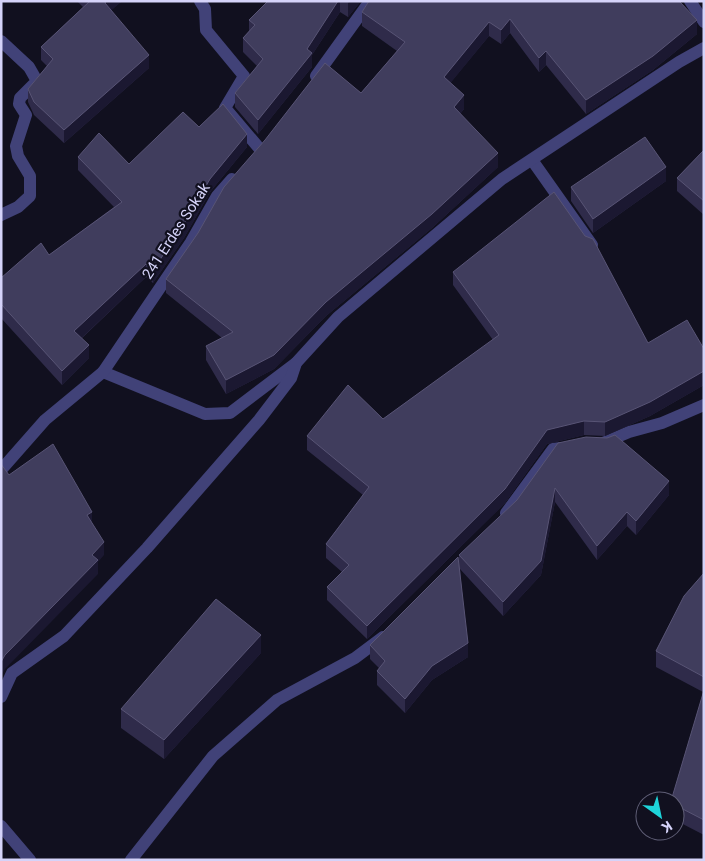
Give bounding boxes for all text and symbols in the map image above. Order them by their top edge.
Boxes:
street label: 241 Erdes Sokak [138,179,214,283]
north arrow [635,791,685,841]
text: K [659,818,675,836]

